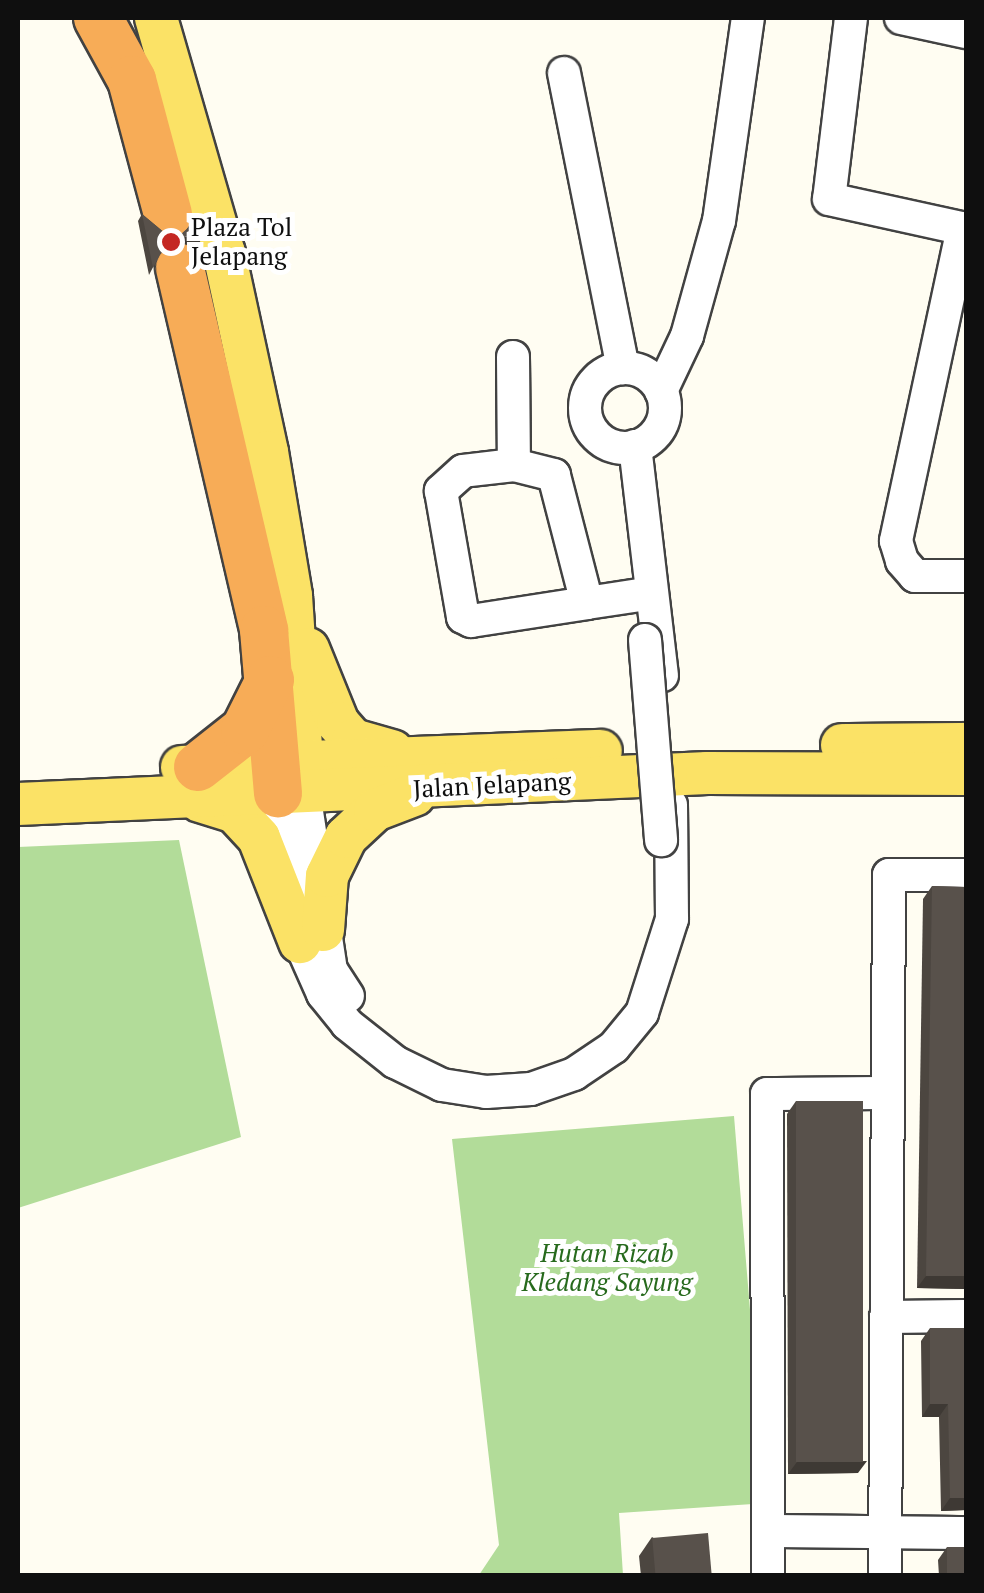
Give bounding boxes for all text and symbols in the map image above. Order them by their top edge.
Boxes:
place label: Plaza Tol Jelapang [191,213,292,272]
marker: Plaza Tol Jelapang [160,231,182,253]
street label: Jalan Jelapang [412,766,572,804]
park label: Hutan Rizab Kledang Sayung [522,1239,692,1298]

